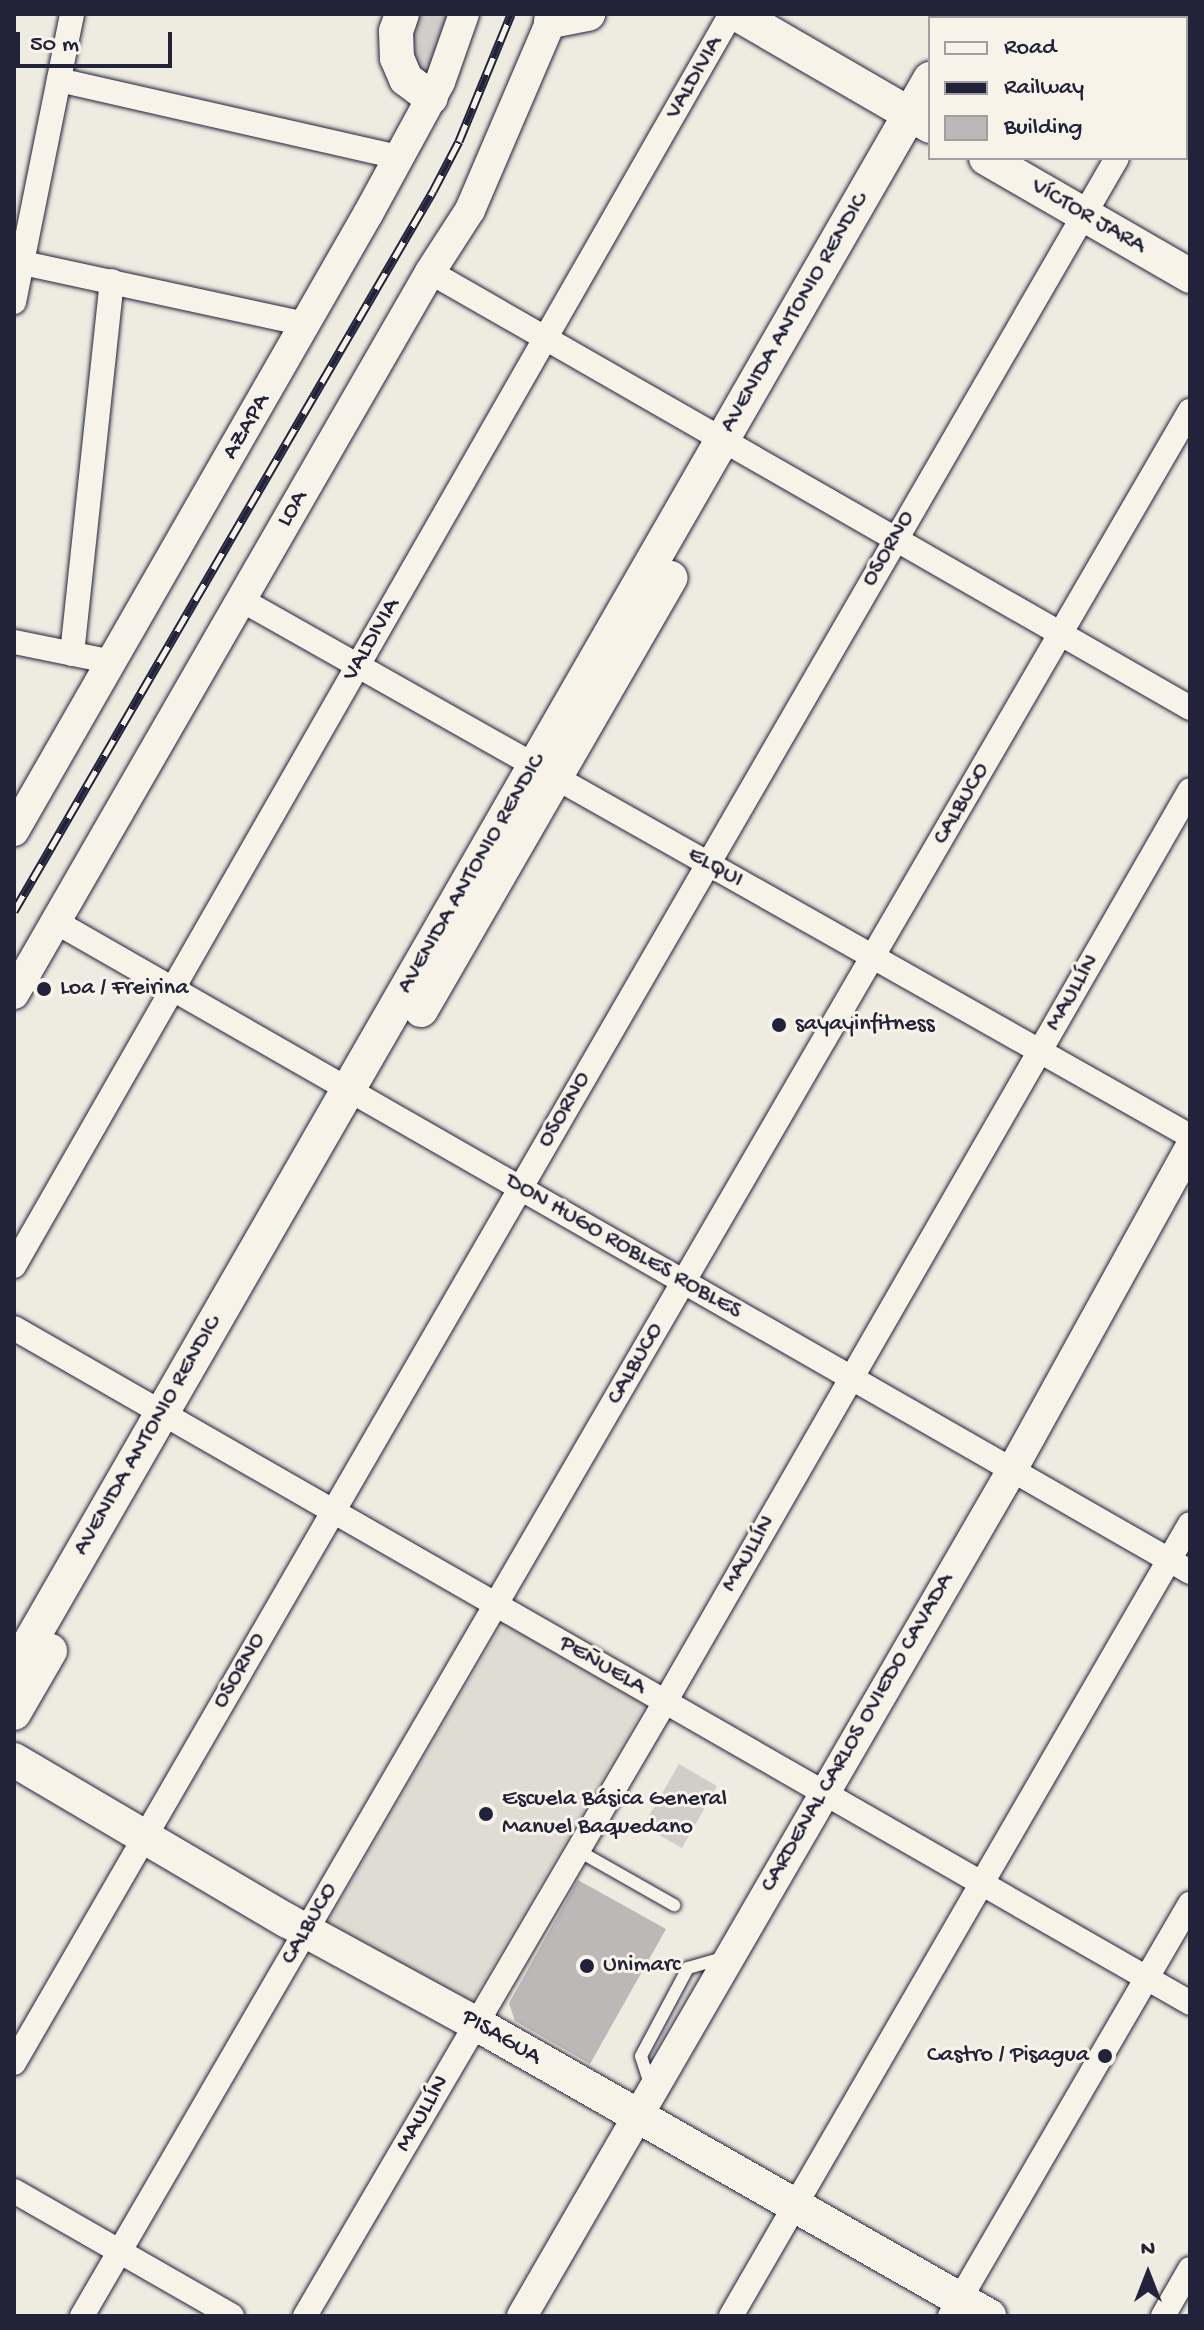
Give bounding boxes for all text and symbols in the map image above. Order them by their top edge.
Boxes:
scale bar [20,16,176,66]
legend [928,16,1188,160]
text: 50 m [30,31,79,60]
street label: VALDIVIA [660,31,730,125]
text: Road [1004,34,1056,63]
text: Railway [1004,74,1084,103]
text: Building [1004,114,1082,143]
street label: VÍCTOR JARA [1026,173,1150,261]
street label: AVENIDA ANTONIO RENDIC [715,188,875,438]
street label: AZAPA [217,389,277,465]
street label: LOA [271,486,315,532]
street label: OSORNO [856,506,922,592]
street label: VALDIVIA [337,593,407,687]
street label: AVENIDA ANTONIO RENDIC [392,749,552,999]
street label: CALBUCO [927,758,997,850]
street label: ELQUI [682,841,748,895]
street label: MAULLÍN [1040,950,1106,1036]
place label: Loa / Freirina [60,975,189,1003]
marker: Loa / Freirina [35,980,53,998]
place label: sayayinfitness [795,1011,935,1039]
marker: sayayinfitness [770,1016,788,1034]
street label: OSORNO [532,1067,598,1153]
street label: DON HUGO ROBLES ROBLES [500,1167,746,1327]
street label: AVENIDA ANTONIO RENDIC [68,1311,228,1561]
street label: CALBUCO [601,1318,671,1410]
street label: MAULLÍN [716,1511,782,1597]
street label: CARDENAL CARLOS OVIEDO CAVADA [755,1569,961,1897]
street label: OSORNO [207,1628,273,1714]
street label: PEÑUELA [553,1630,651,1702]
place label: Escuela Básica General Manuel Baquedano [502,1786,727,1842]
marker: Escuela Básica General Manuel Baquedano [477,1805,495,1823]
street label: CALBUCO [275,1878,345,1970]
place label: Unimarc [603,1952,680,1980]
marker: Unimarc [578,1957,596,1975]
street label: PISAGUA [456,2004,546,2072]
place label: Castro / Pisagua [927,2042,1089,2070]
marker: Castro / Pisagua [1096,2047,1114,2065]
street label: MAULLÍN [390,2071,456,2157]
north arrow [1108,2234,1188,2314]
text: N [1141,2237,1155,2263]

